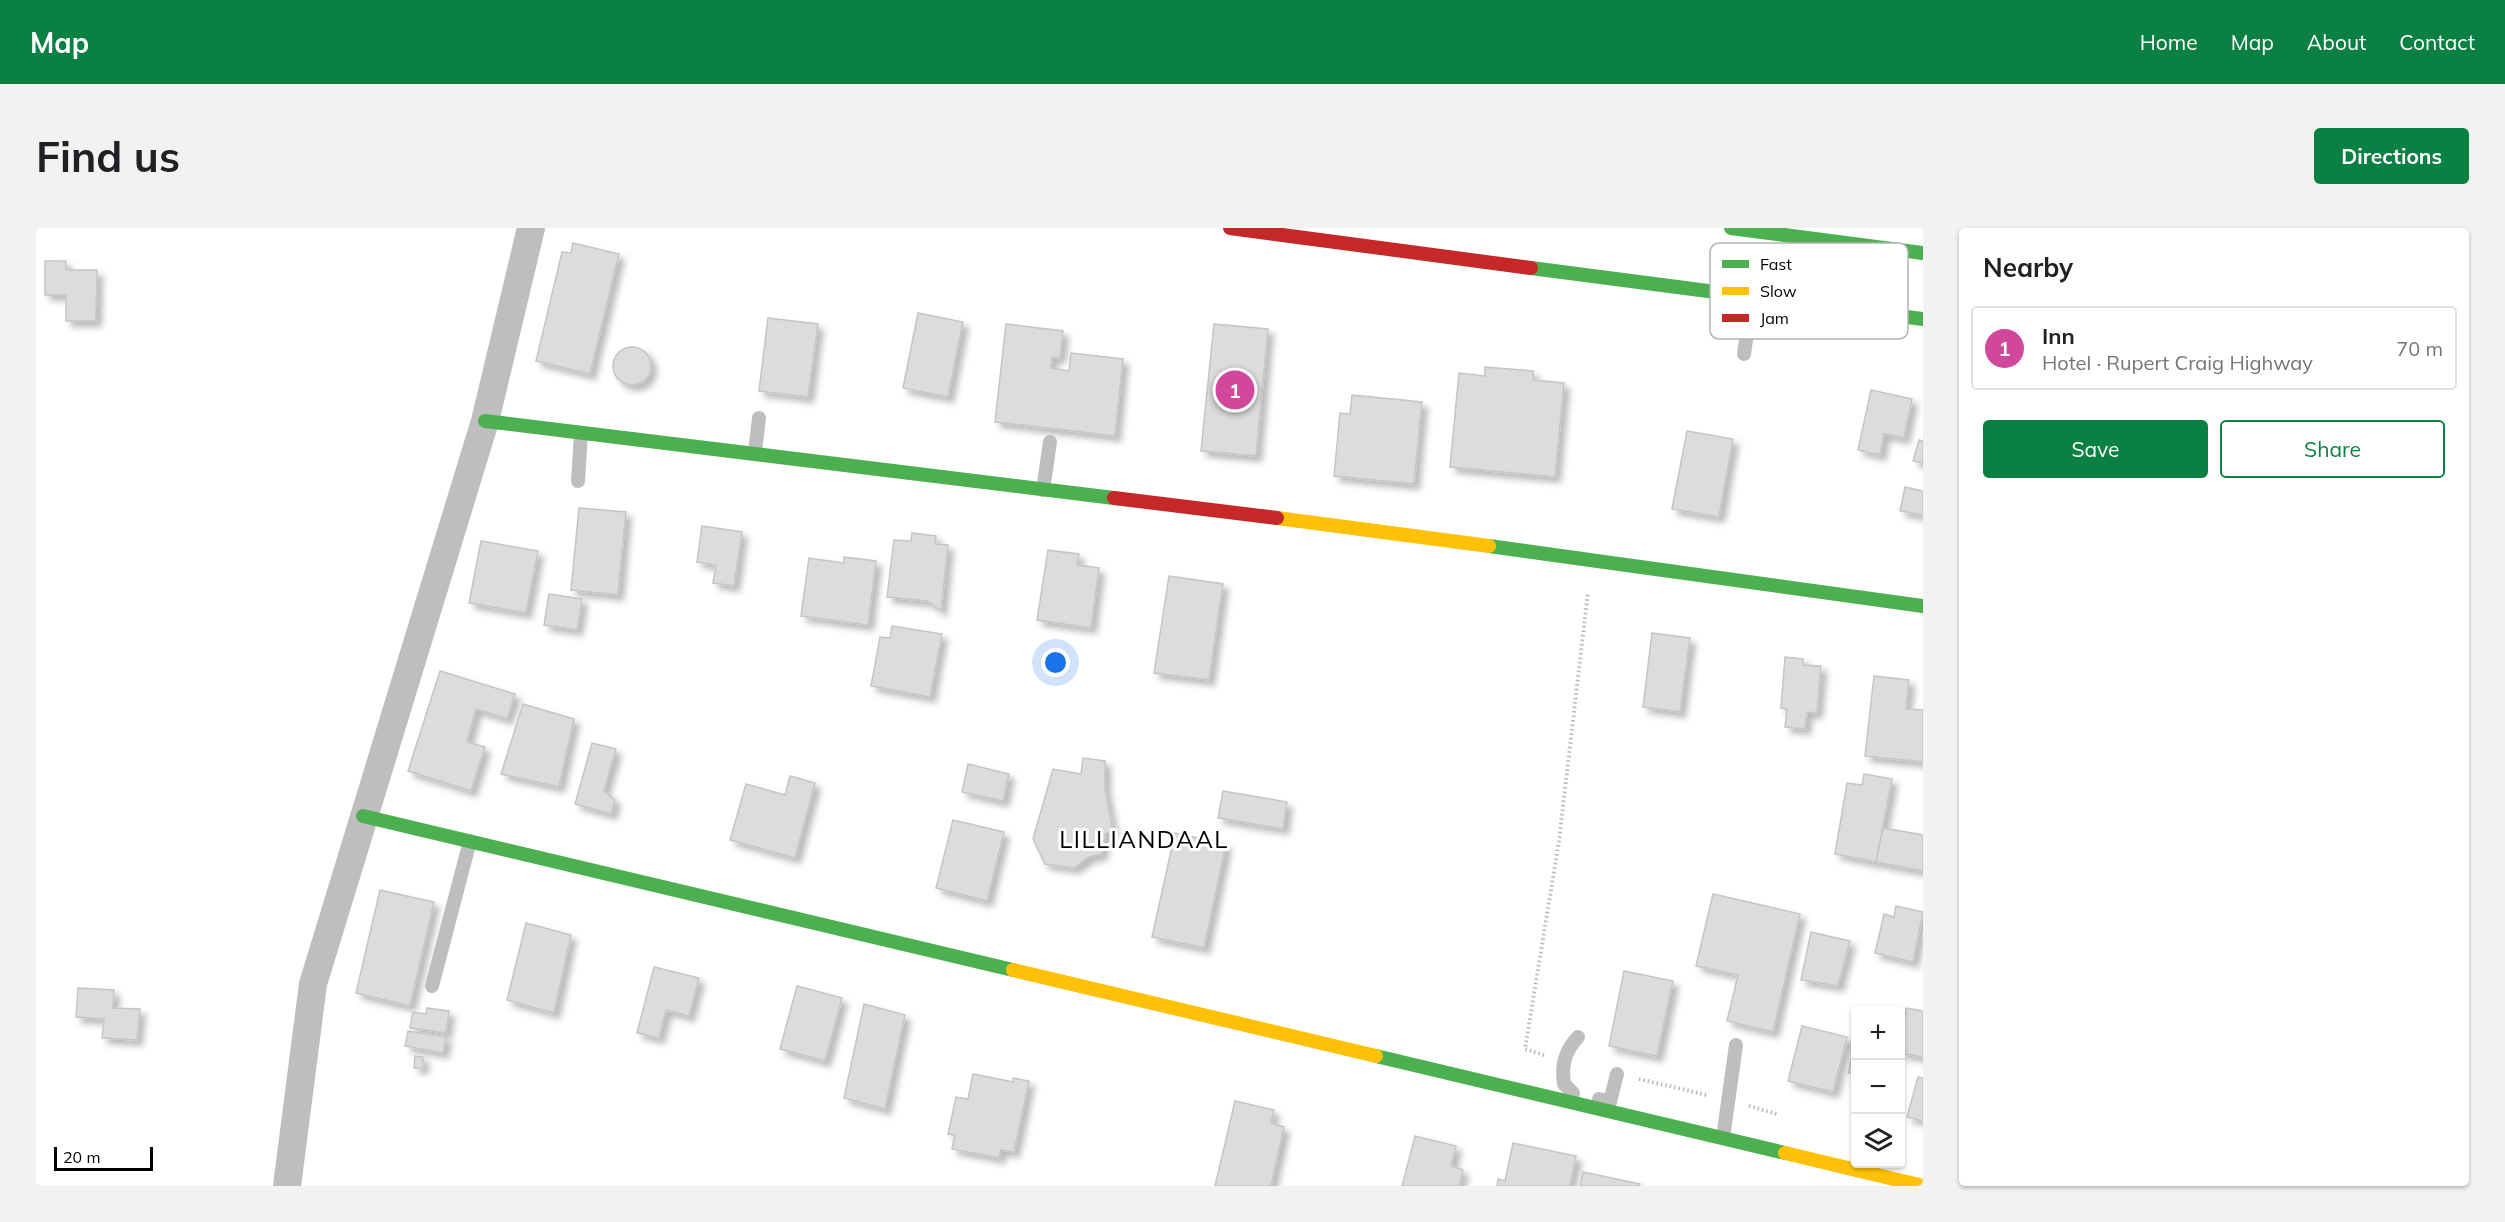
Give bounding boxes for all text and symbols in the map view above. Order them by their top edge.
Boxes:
text: Map [30,25,89,60]
text: Home [2140,29,2198,55]
text: Map [2231,29,2274,55]
text: About [2307,29,2366,55]
text: Contact [2399,29,2475,55]
button: Directions [2314,128,2469,184]
text: Find us [36,130,180,183]
legend [1710,243,1908,339]
text: Nearby [1983,251,2073,284]
text: Fast [1760,254,1792,274]
text: Slow [1760,281,1797,301]
text: Jam [1760,308,1789,328]
text: Inn [2042,322,2075,350]
text: 1 [1999,336,2011,361]
text: 70 m [2396,336,2443,361]
text: Hotel · Rupert Craig Highway [2042,350,2313,375]
pin: 1 [1216,368,1254,412]
button: Save [1983,420,2208,478]
button: Share [2220,420,2445,478]
your location [1041,648,1070,677]
district label: LILLIANDAAL [1059,824,1229,854]
map controls [1851,1006,1905,1168]
button: + [1851,1006,1905,1060]
button: − [1851,1060,1905,1114]
button: layers [1851,1114,1905,1168]
scale bar [54,1144,153,1172]
text: 20 m [63,1147,100,1167]

